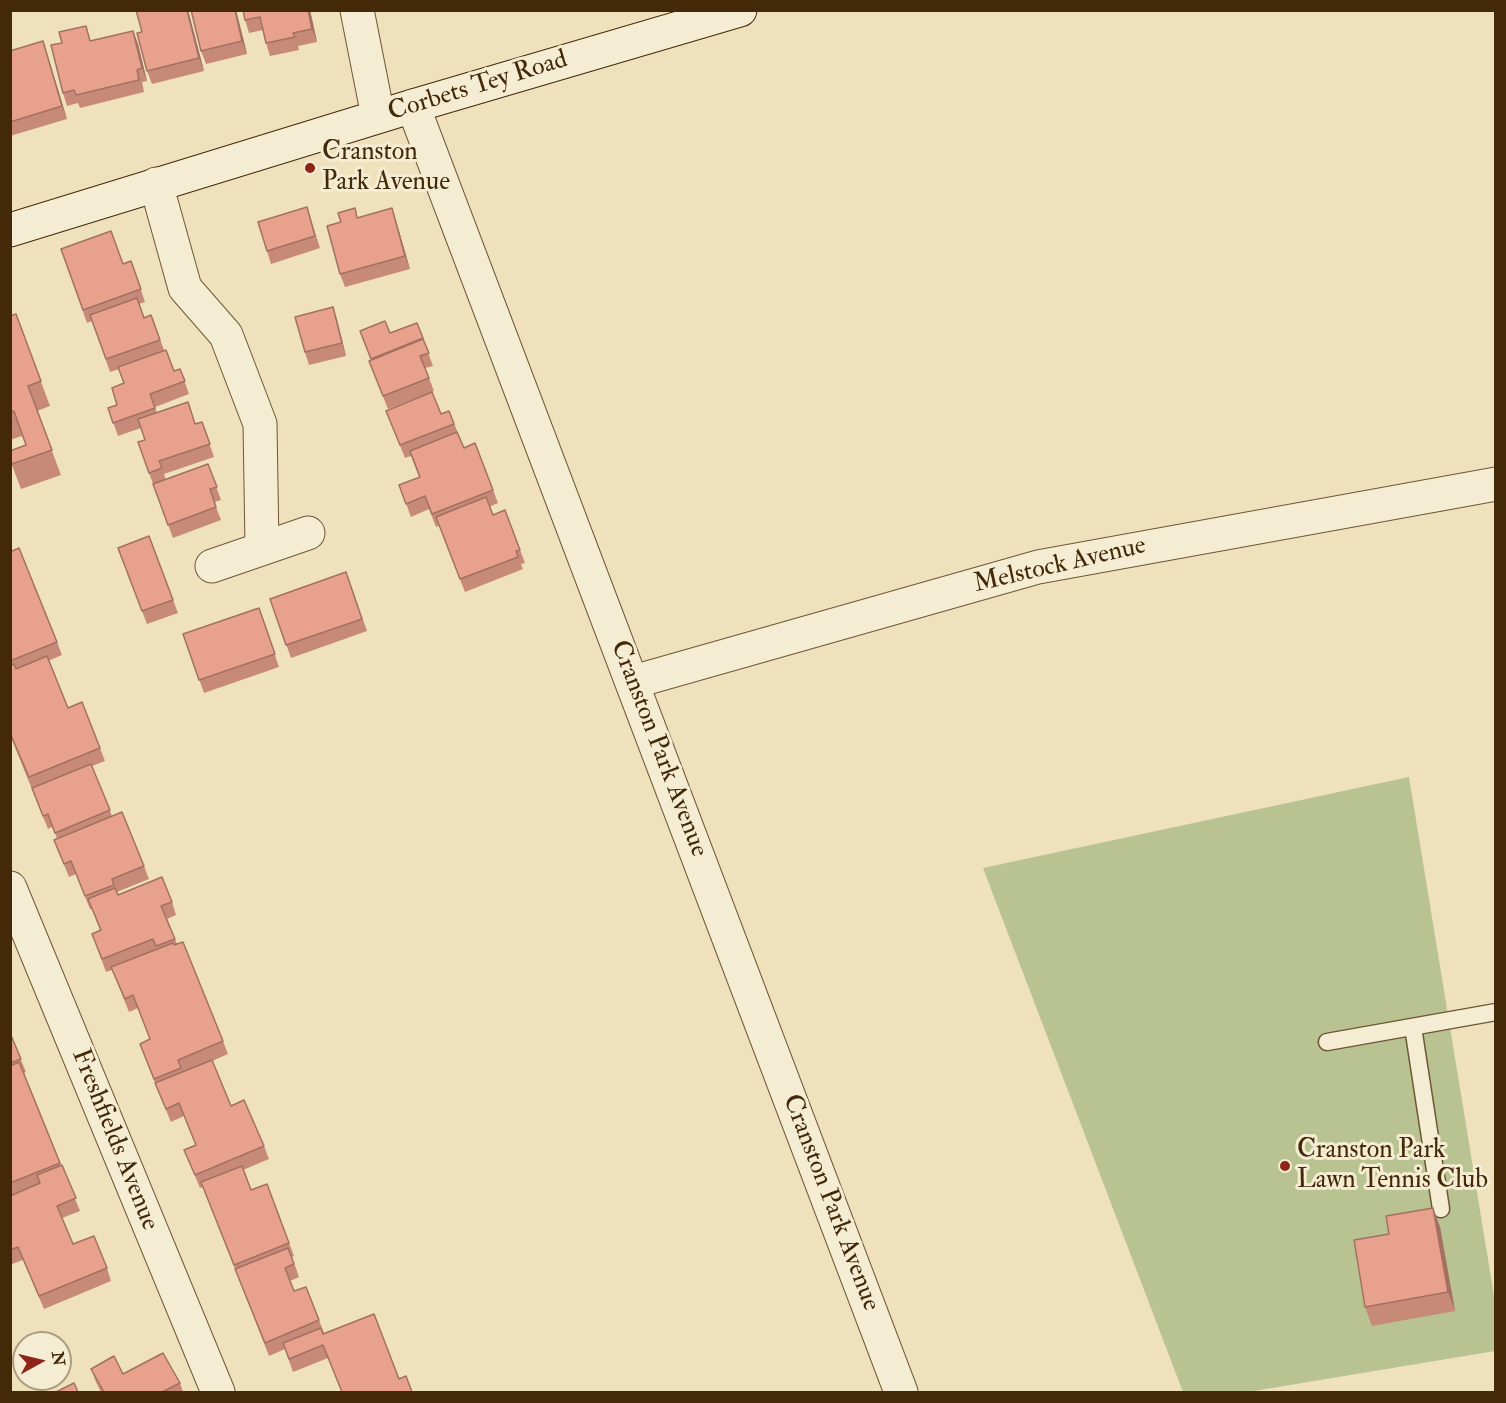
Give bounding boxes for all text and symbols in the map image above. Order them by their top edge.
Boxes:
street label: Corbets Tey Road [385,45,571,129]
place label: Cranston Park Avenue [322,137,450,198]
marker: Cranston Park Avenue [303,161,317,175]
street label: Melstock Avenue [971,531,1149,601]
street label: Cranston Park Avenue [602,636,714,862]
street label: Freshfields Avenue [63,1045,165,1235]
street label: Cranston Park Avenue [774,1090,886,1316]
place label: Cranston Park Lawn Tennis Club [1297,1135,1488,1196]
marker: Cranston Park Lawn Tennis Club [1278,1159,1292,1173]
north arrow [12,1331,72,1391]
text: N [47,1350,69,1367]

